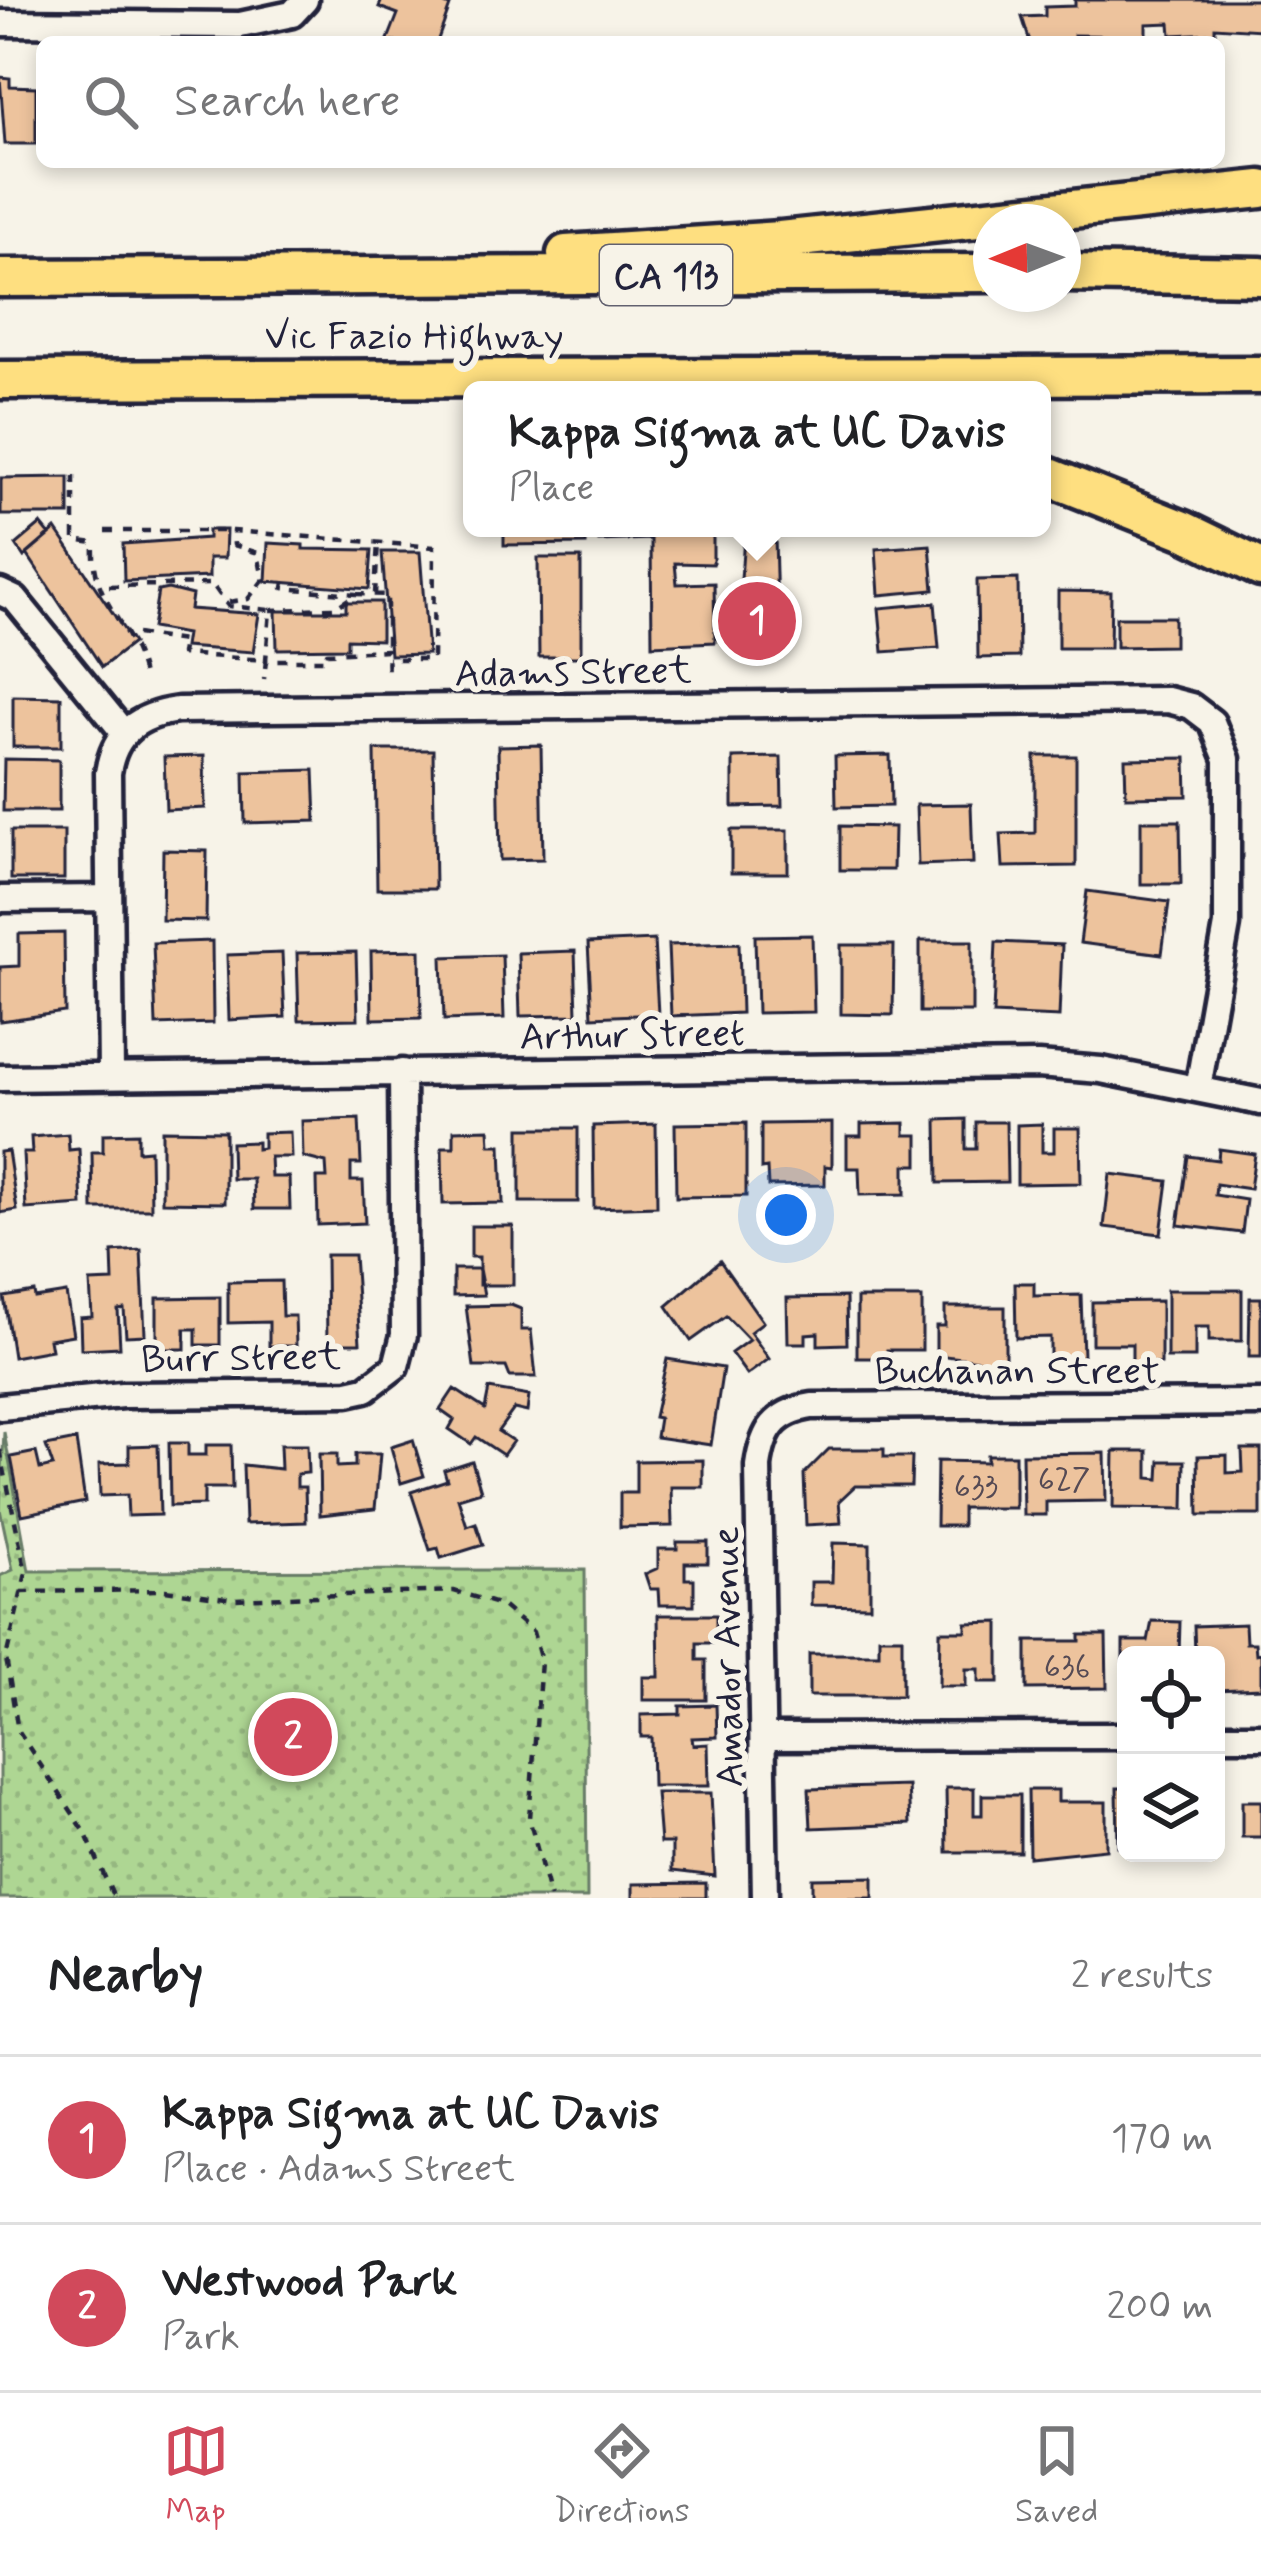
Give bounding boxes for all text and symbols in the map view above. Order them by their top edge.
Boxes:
search box [36,36,1225,168]
icon: search [78,69,144,135]
text: Search here [174,73,401,132]
north arrow [973,204,1081,312]
road number: CA 113 [600,245,732,305]
street label: Vic Fazio Highway [264,312,564,366]
popup [463,381,1051,537]
text: Kappa Sigma at UC Davis [508,404,1006,463]
text: Place [508,463,594,514]
pin: 1 [718,576,796,666]
street label: Adams Street [454,646,692,701]
street label: Arthur Street [519,1009,745,1064]
your location [756,1185,816,1245]
street label: Burr Street [141,1332,342,1387]
street label: Buchanan Street [874,1347,1160,1398]
house number: 627 [1038,1459,1090,1503]
house number: 633 [954,1466,998,1510]
street label: Amador Avenue [702,1526,757,1788]
house number: 636 [1044,1646,1090,1690]
map controls [1117,1646,1225,1862]
button: locate [1117,1646,1225,1754]
pin: 2 [254,1692,332,1782]
button: layers [1117,1754,1225,1862]
text: Nearby [48,1943,203,2009]
text: 2 results [1071,1951,1213,2002]
text: Kappa Sigma at UC Davis [162,2085,659,2144]
text: 1 [78,2114,96,2165]
text: 170 m [1111,2114,1213,2165]
text: Place · Adams Street [162,2144,515,2195]
text: Westwood Park [162,2253,457,2312]
text: 2 [77,2282,97,2333]
text: 200 m [1107,2282,1213,2333]
text: Park [162,2312,240,2363]
tab: Map [163,2418,229,2534]
tab: Directions [554,2418,690,2534]
tab: Saved [1015,2418,1098,2534]

